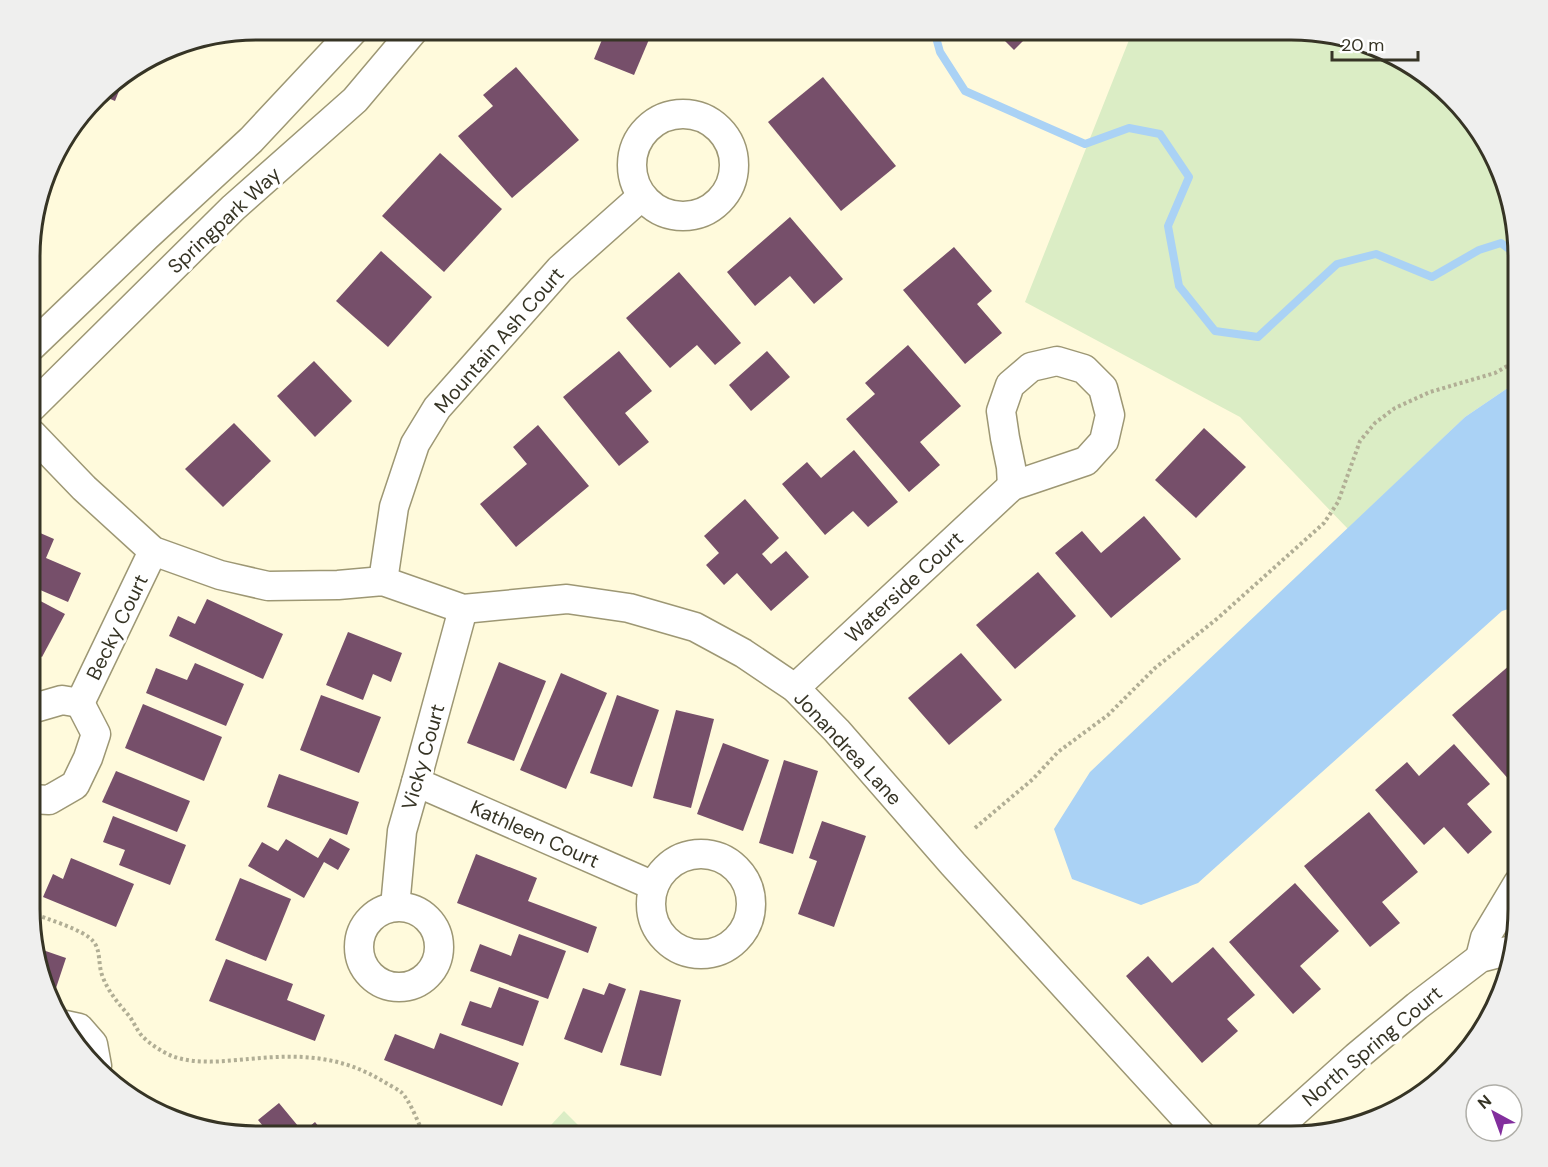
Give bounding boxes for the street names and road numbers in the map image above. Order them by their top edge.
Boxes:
street label: Springpark Way [162,161,286,279]
street label: Mountain Ash Court [429,262,570,418]
street label: Waterside Court [839,525,969,648]
street label: Becky Court [80,570,154,684]
street label: Jonandrea Lane [788,685,908,811]
street label: Vicky Court [395,701,451,813]
street label: Kathleen Court [467,794,603,874]
street label: North Spring Court [1297,980,1447,1112]

